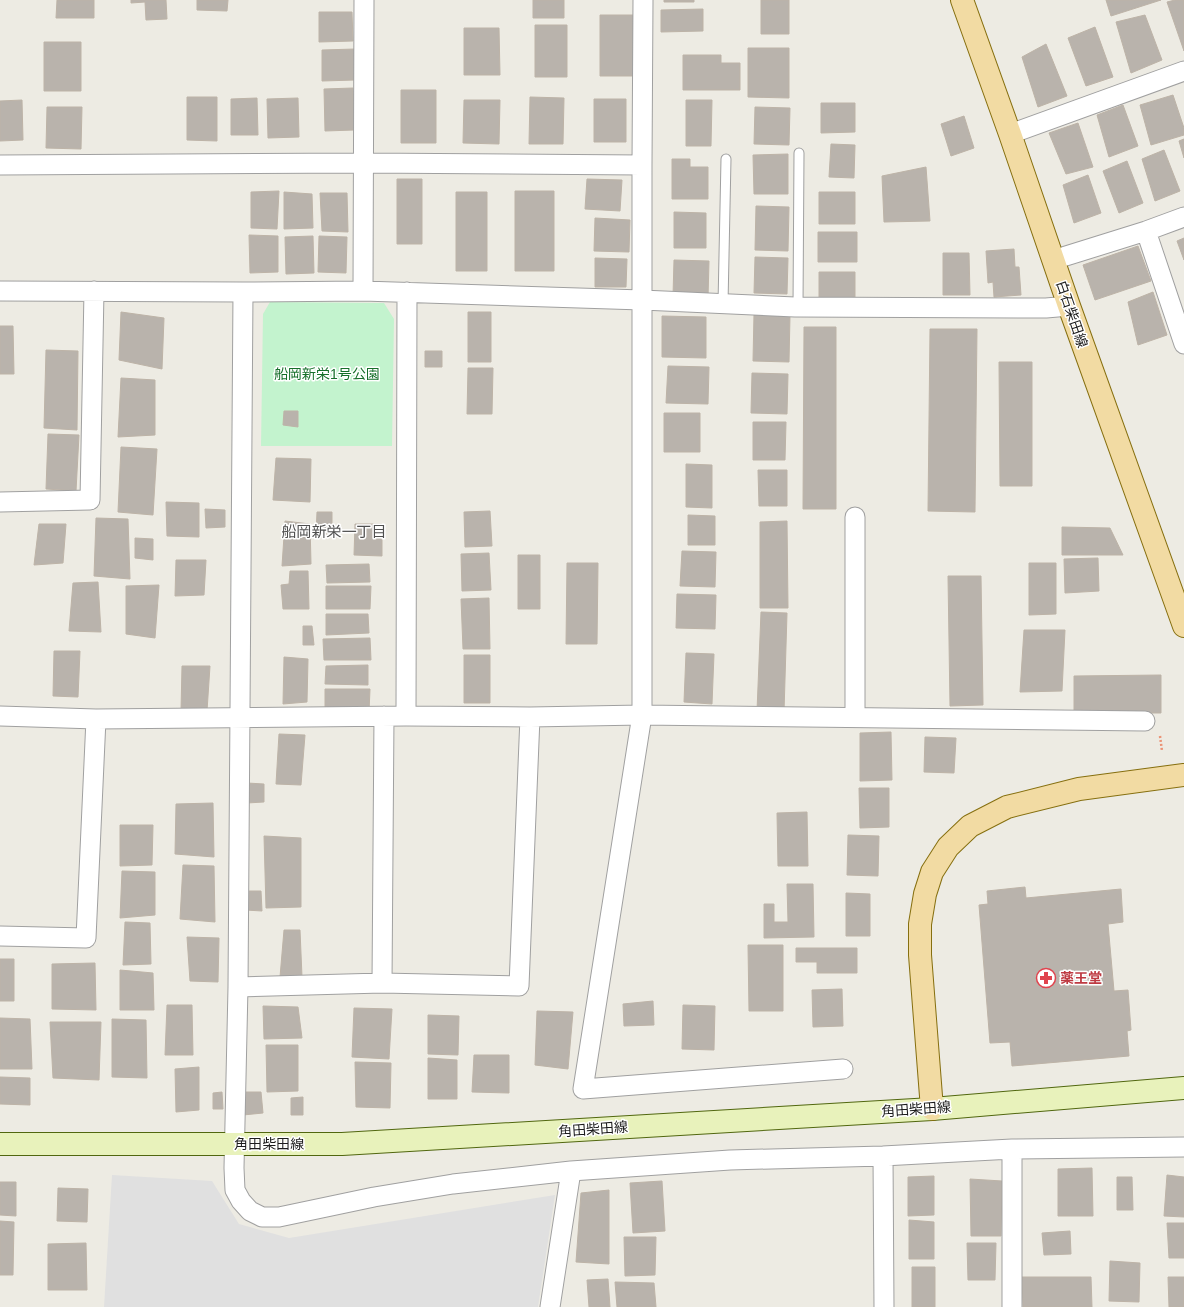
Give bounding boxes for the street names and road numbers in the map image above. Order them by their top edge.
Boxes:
street label: 白石柴田線 [1053,278,1091,350]
street label: 角田柴田線 [881,1099,951,1119]
street label: 角田柴田線 [558,1119,628,1139]
street label: 角田柴田線 [234,1136,304,1152]

